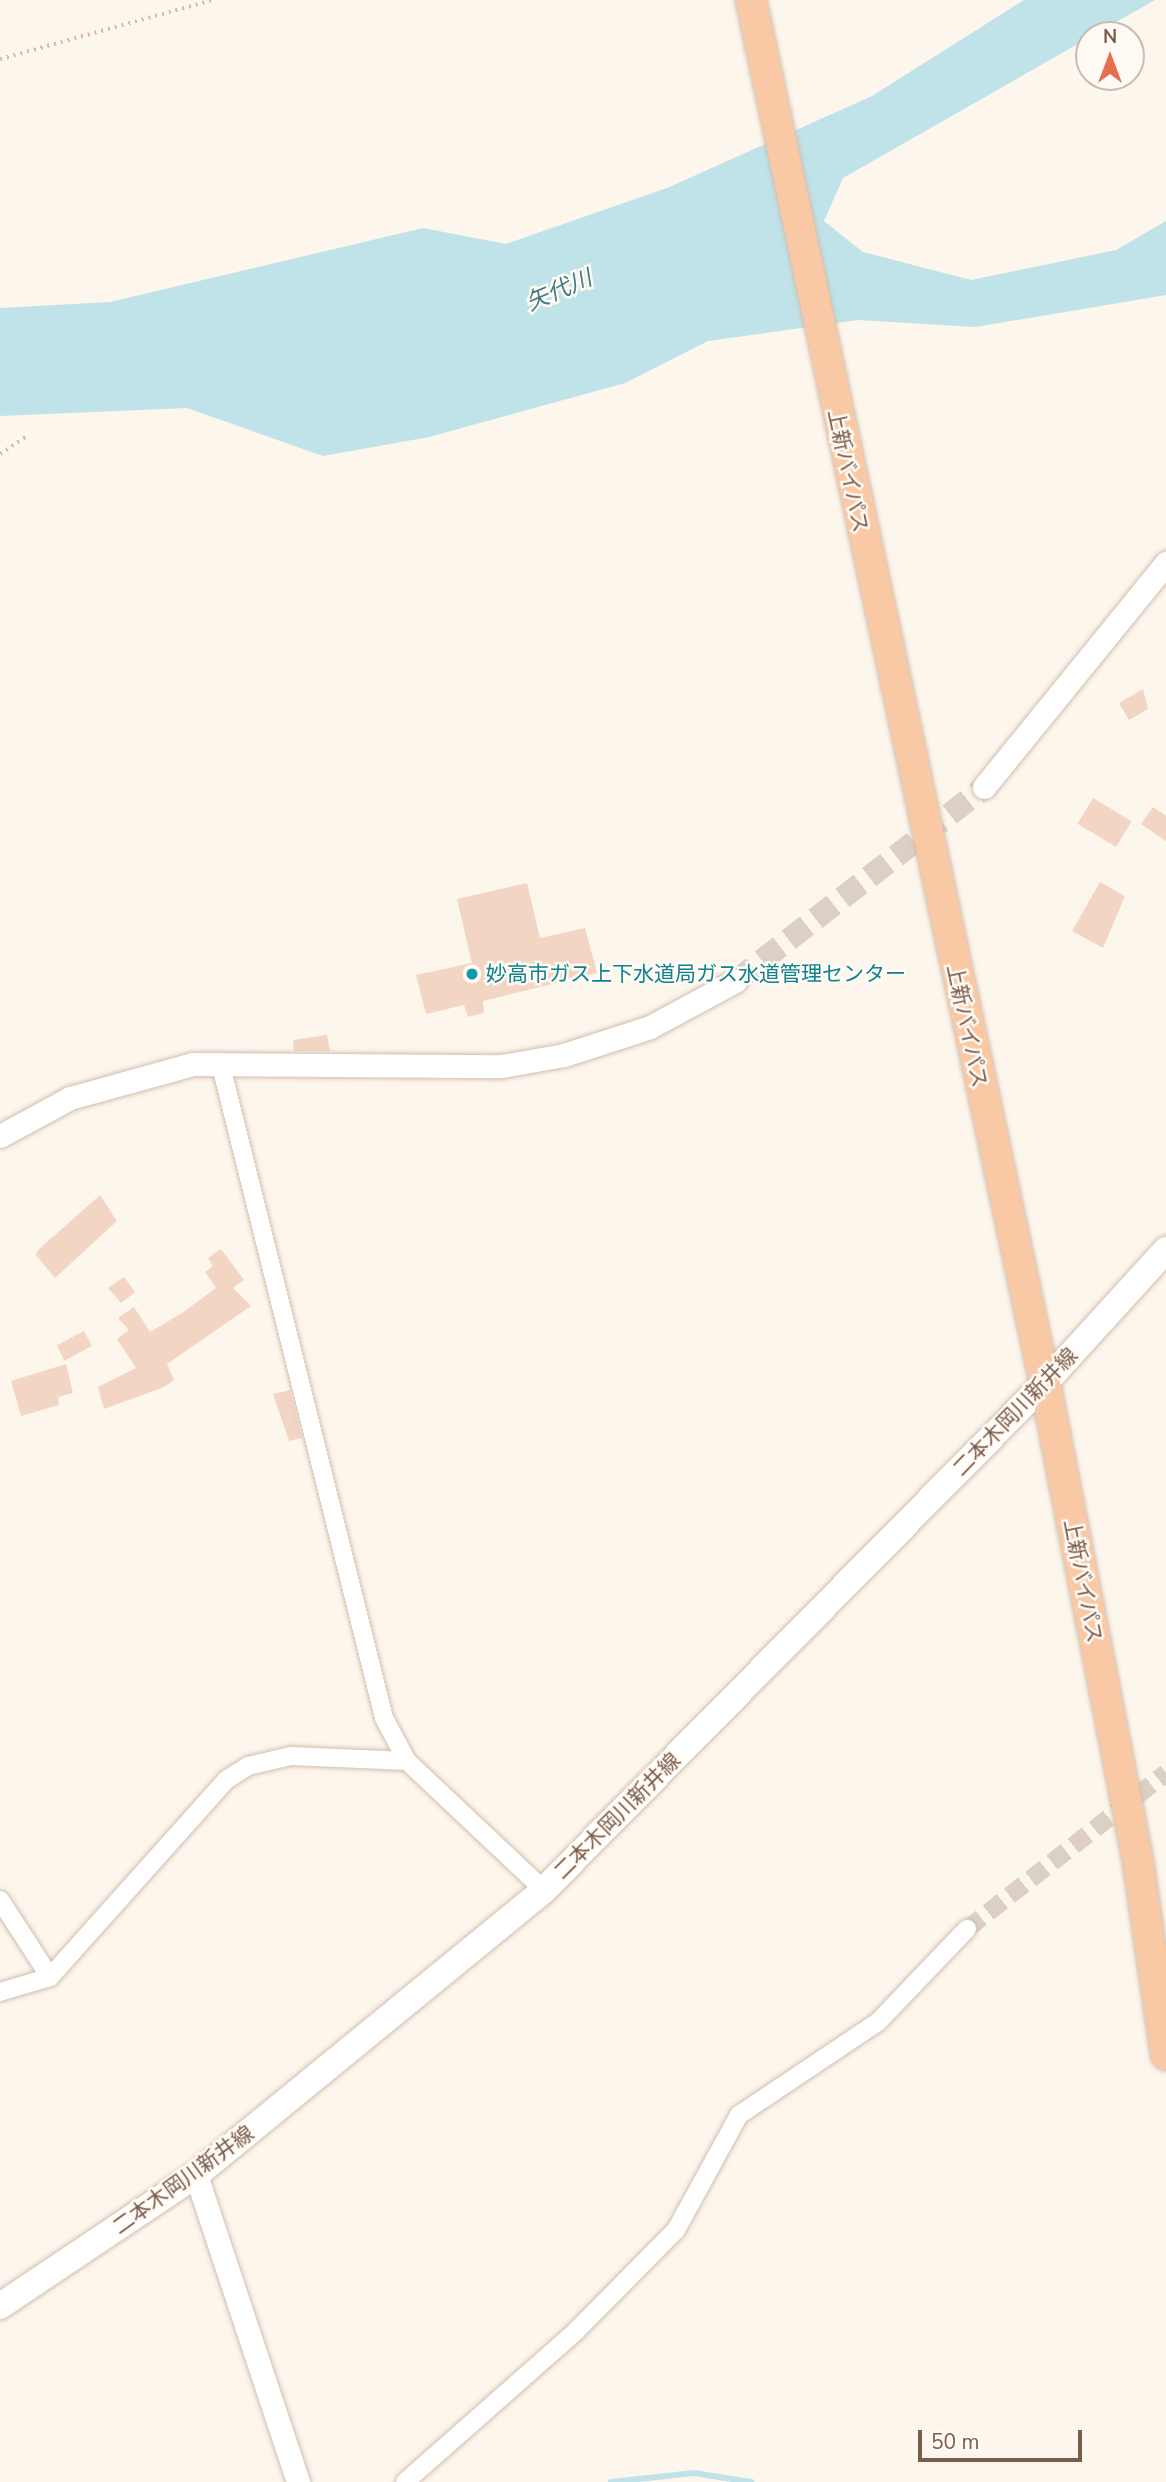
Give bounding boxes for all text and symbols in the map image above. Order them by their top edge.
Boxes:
north arrow [1075,21,1145,91]
text: N [1103,24,1117,50]
water label: 矢代川 [522,265,596,317]
street label: 上新バイパス [823,407,873,535]
place label: 妙高市ガス上下水道局ガス水道管理センター [486,961,906,987]
street label: 上新バイパス [942,962,992,1090]
marker: 妙高市ガス上下水道局ガス水道管理センター [464,966,480,982]
street label: 二本木岡川新井線 [948,1343,1082,1481]
street label: 上新バイパス [1059,1517,1107,1645]
street label: 二本木岡川新井線 [549,1748,685,1884]
street label: 二本木岡川新井線 [108,2120,258,2240]
scale bar [921,2416,1086,2460]
text: 50 m [931,2428,980,2456]

